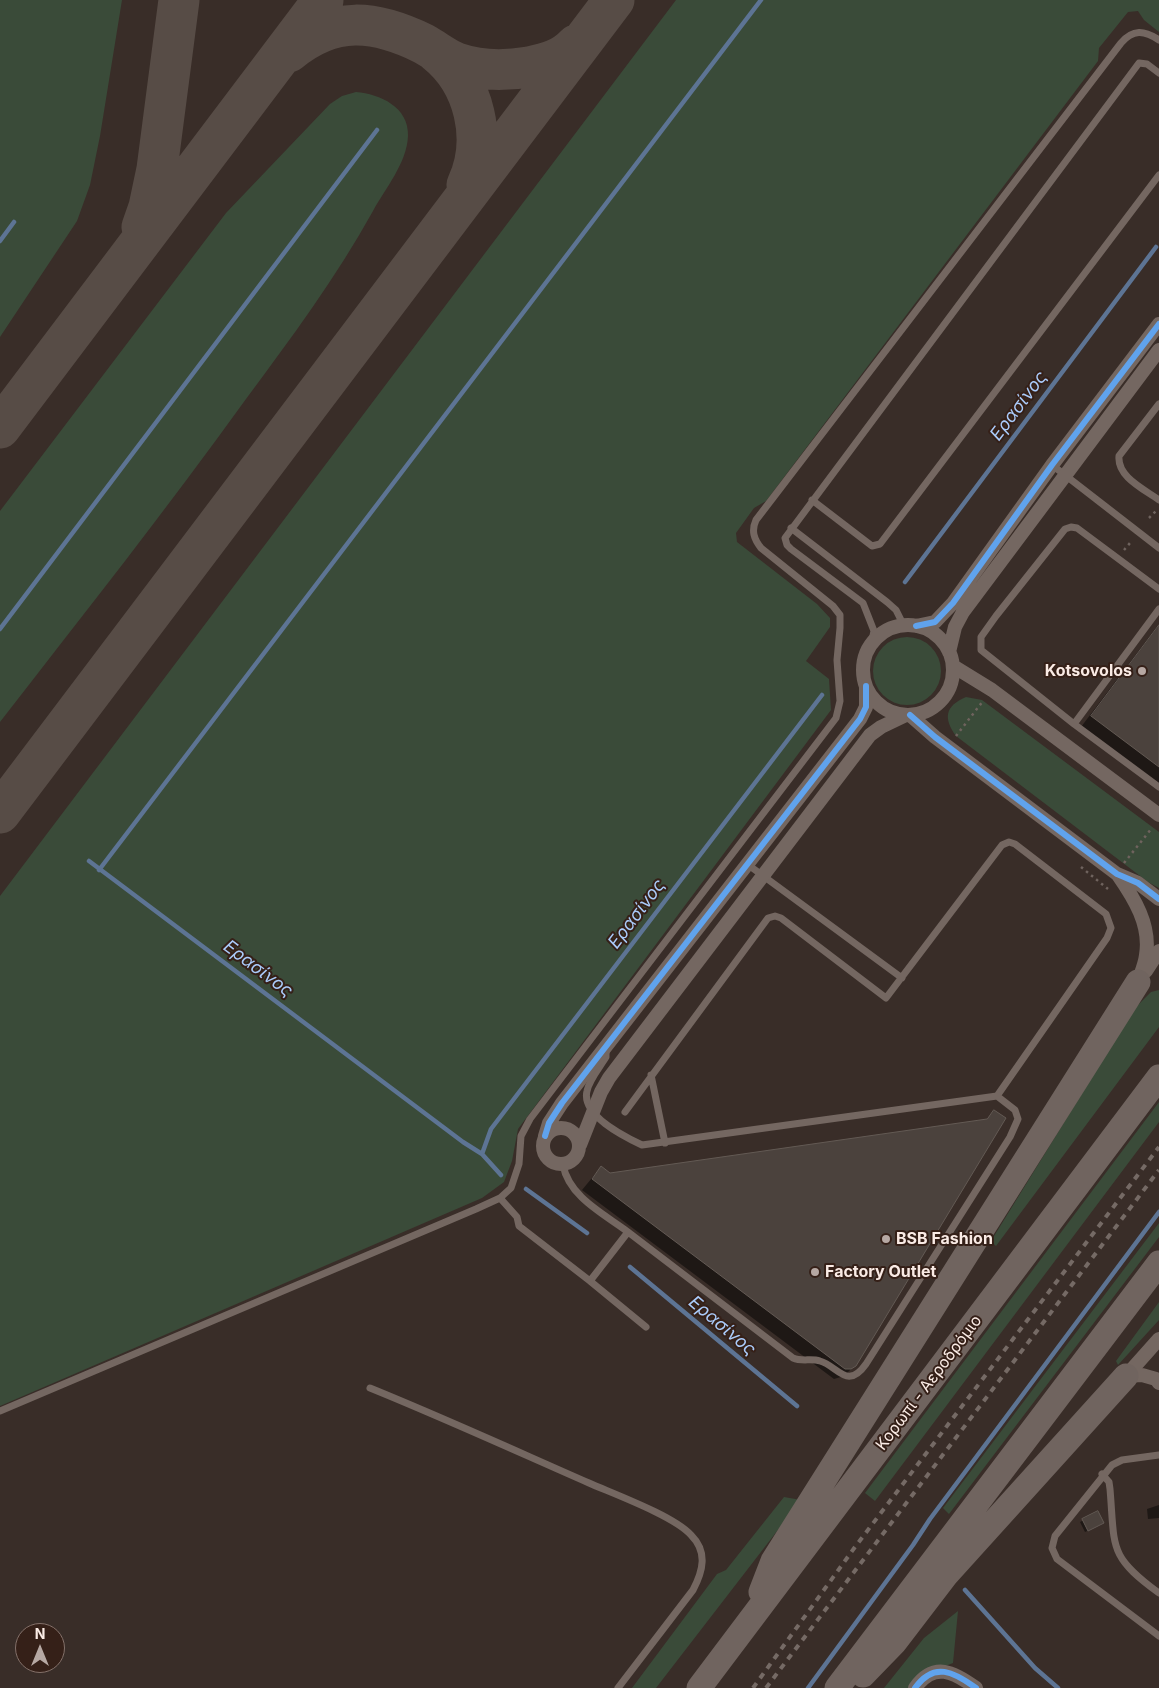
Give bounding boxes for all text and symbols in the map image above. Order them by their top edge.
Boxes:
water label: Ερασίνος [986,367,1052,445]
place label: Kotsovolos [1045,661,1132,681]
marker: Kotsovolos [1136,665,1148,677]
water label: Ερασίνος [604,875,670,953]
water label: Ερασίνος [219,936,297,1002]
place label: BSB Fashion [896,1229,993,1249]
marker: BSB Fashion [880,1233,892,1245]
place label: Factory Outlet [825,1262,936,1282]
marker: Factory Outlet [809,1266,821,1278]
water label: Ερασίνος [684,1292,760,1360]
street label: Κορωπί - Αεροδρόμιο [872,1312,986,1454]
north arrow [15,1623,65,1673]
text: N [35,1625,45,1642]

